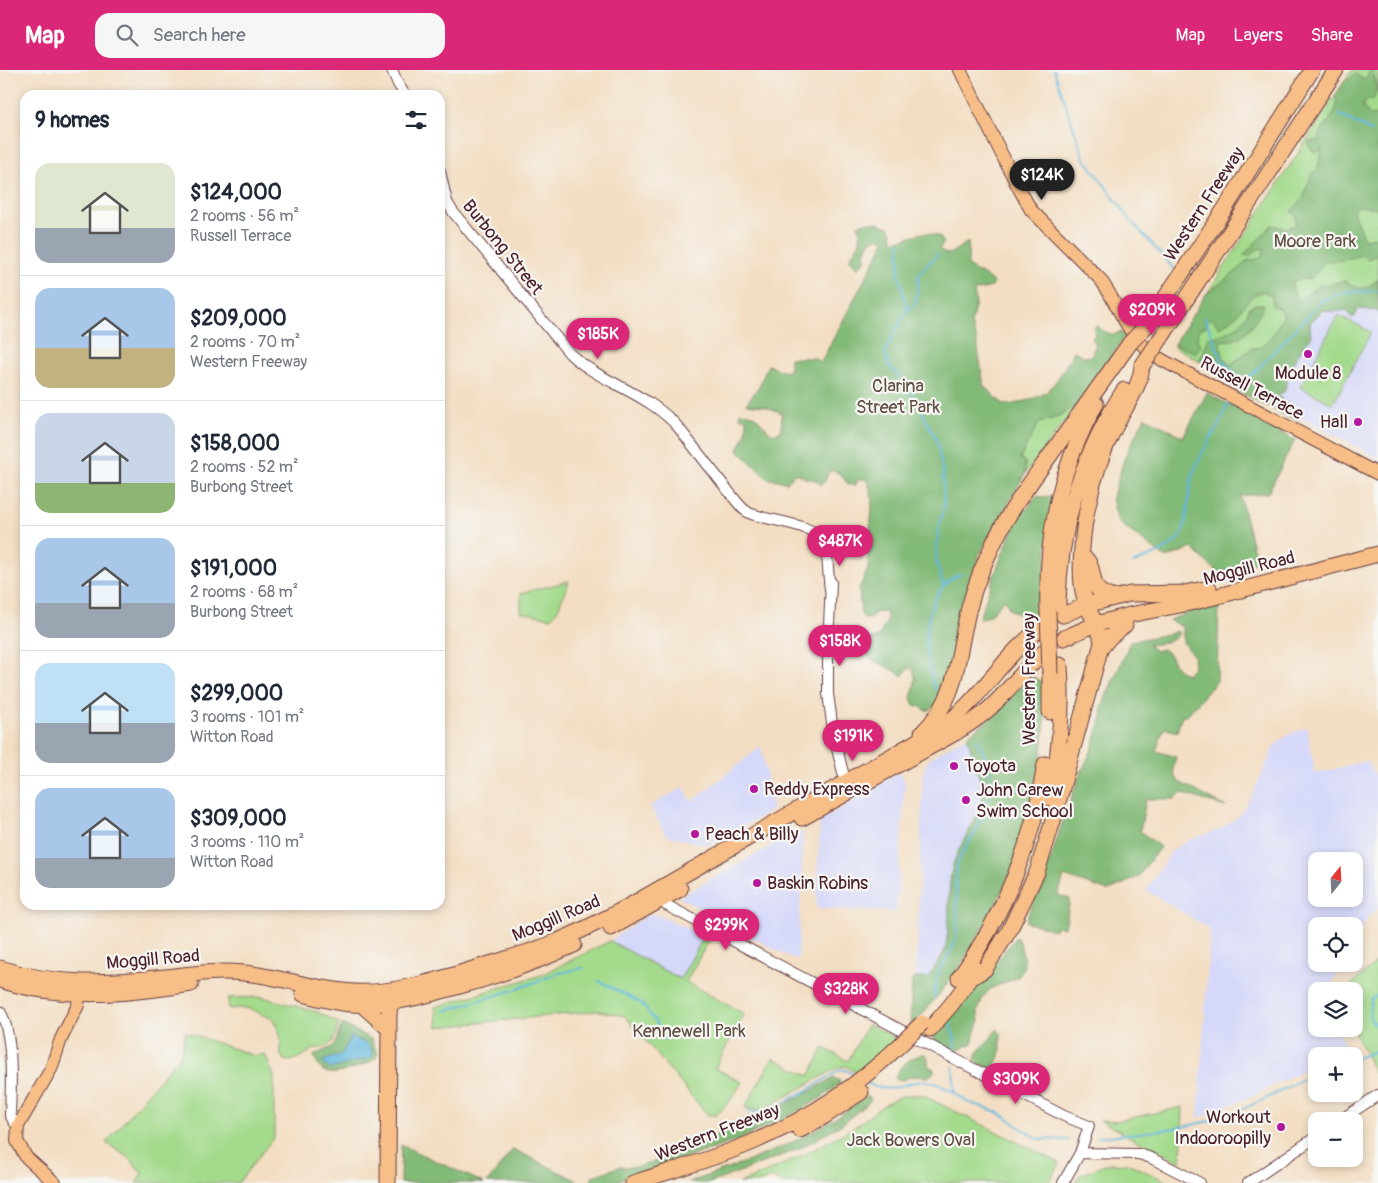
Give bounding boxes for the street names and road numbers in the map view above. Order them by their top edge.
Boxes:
street label: Western Freeway [1159,142,1250,266]
street label: Burbong Street [457,195,549,300]
street label: Russell Terrace [1196,352,1308,425]
street label: Moggill Road [1201,546,1297,591]
street label: Western Freeway [1018,613,1041,745]
street label: Moggill Road [509,890,604,947]
street label: Moggill Road [105,944,201,975]
street label: Western Freeway [652,1098,783,1167]

